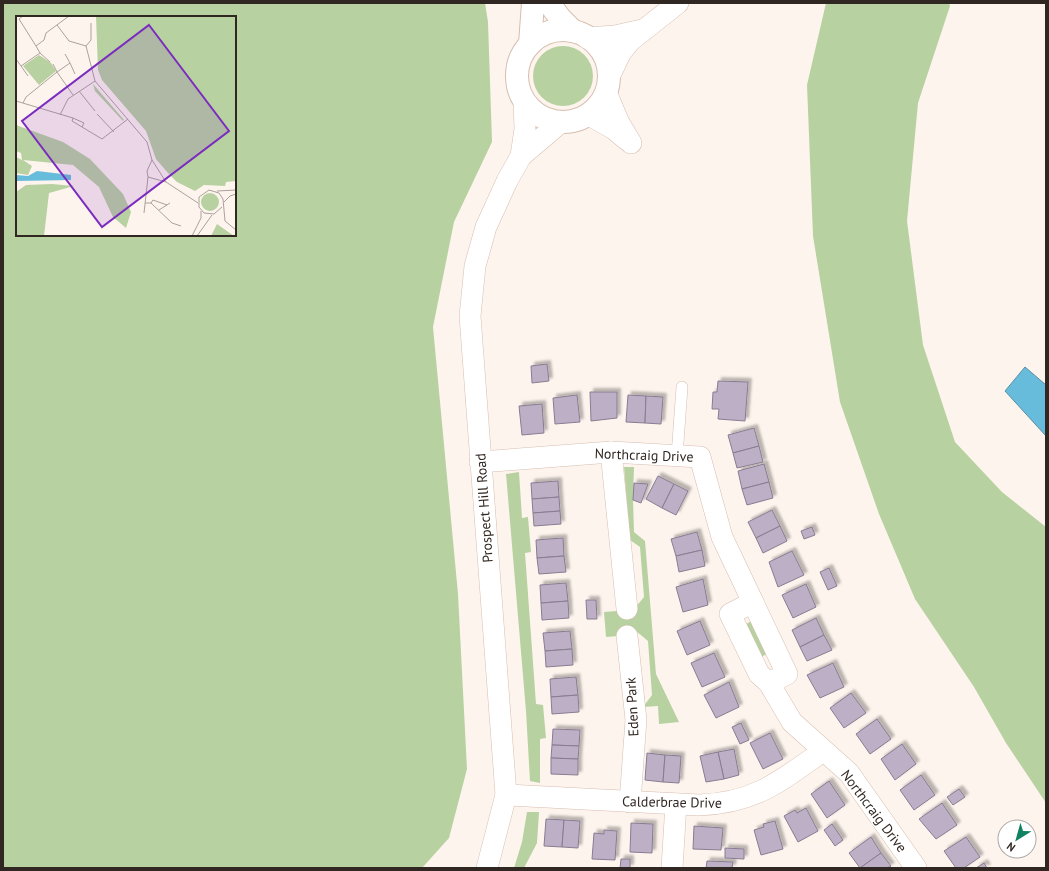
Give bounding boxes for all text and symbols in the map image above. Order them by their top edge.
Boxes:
inset map [16,16,236,236]
street label: Northcraig Drive [594,444,694,466]
street label: Prospect Hill Road [471,453,497,563]
street label: Eden Park [621,677,643,737]
street label: Northcraig Drive [837,766,911,856]
street label: Calderbrae Drive [622,792,722,812]
north arrow [997,819,1037,859]
text: N [1004,839,1018,855]

